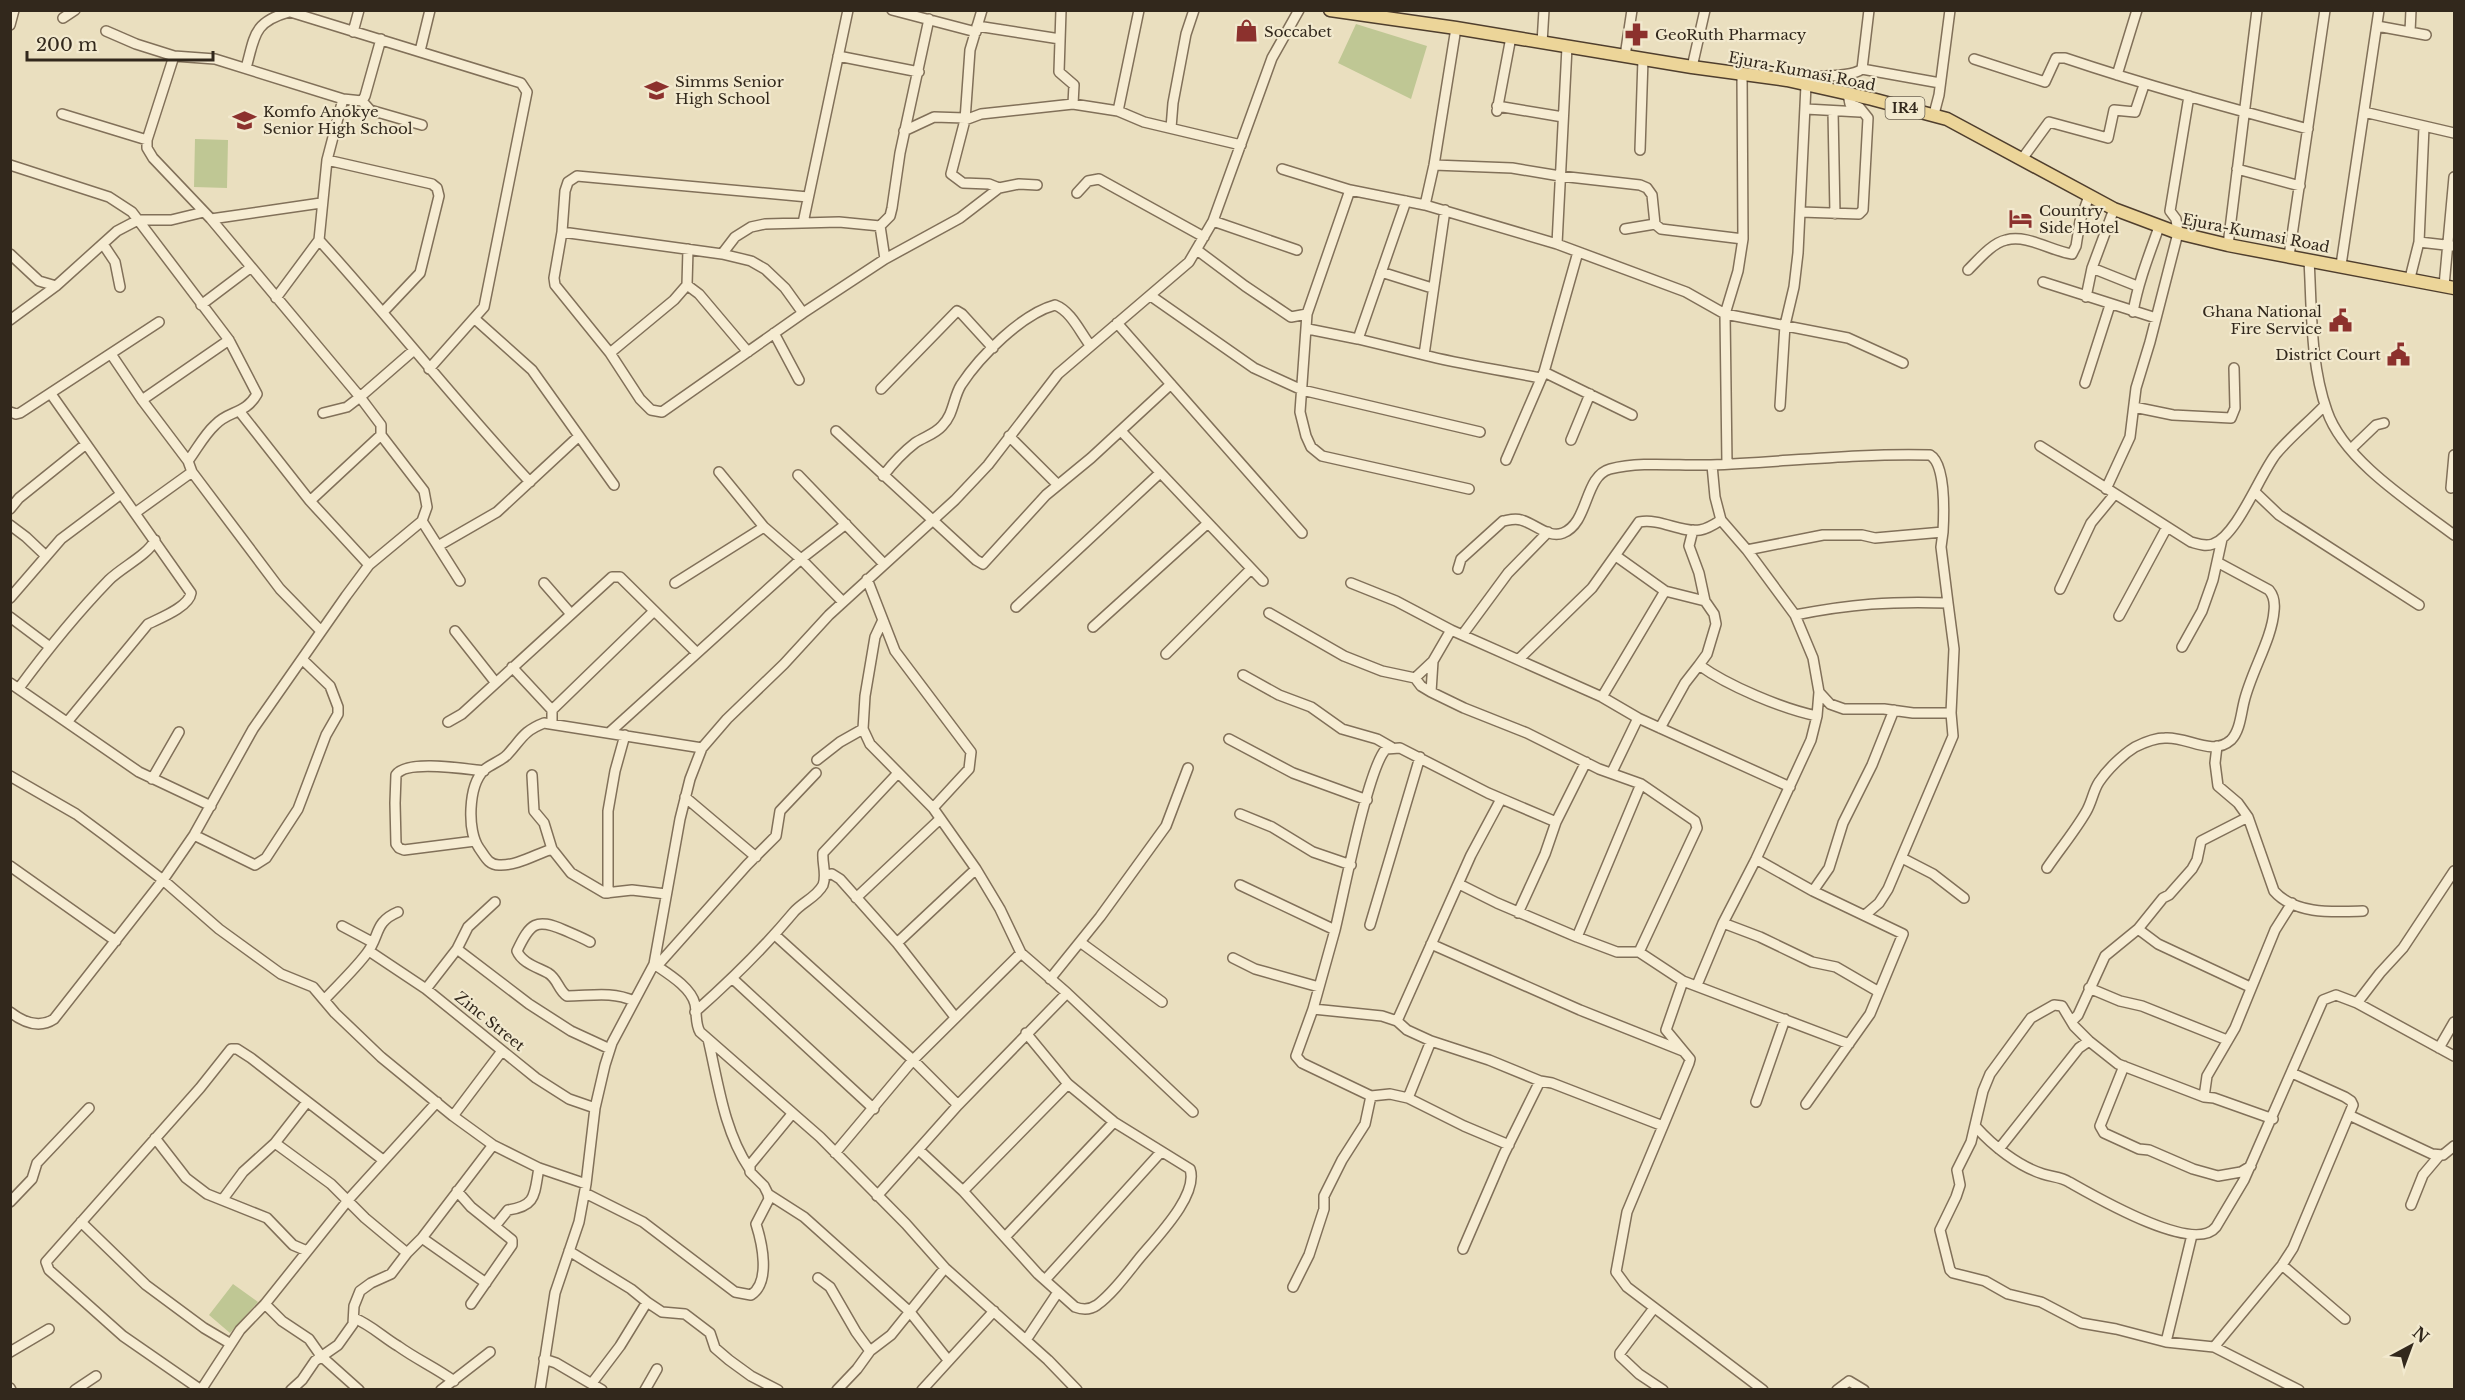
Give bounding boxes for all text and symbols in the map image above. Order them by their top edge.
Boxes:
shop icon: Soccabet [1233,18,1259,44]
pharmacy icon: GeoRuth Pharmacy [1624,21,1650,47]
place label: Soccabet [1264,22,1332,41]
scale bar [27,24,213,62]
place label: GeoRuth Pharmacy [1655,25,1807,44]
text: 200 m [36,34,97,56]
street label: Ejura-Kumasi Road [1727,47,1877,95]
place label: Simms Senior High School [675,72,785,108]
school or university icon: Simms Senior High School [644,77,670,103]
road number: IR4 [1886,97,1924,119]
place label: Komfo Anokye Senior High School [263,102,413,138]
school or university icon: Komfo Anokye Senior High School [232,107,258,133]
place label: Country Side Hotel [2039,201,2119,237]
hotel icon: Country Side Hotel [2008,206,2034,232]
street label: Ejura-Kumasi Road [2181,209,2331,257]
place label: Ghana National Fire Service [2202,302,2322,338]
public building icon: Ghana National Fire Service [2327,307,2353,333]
public building icon: District Court [2386,341,2412,367]
place label: District Court [2275,345,2381,364]
street label: Zinc Street [451,987,529,1055]
north arrow [2381,1316,2441,1376]
text: N [2409,1322,2433,1347]

